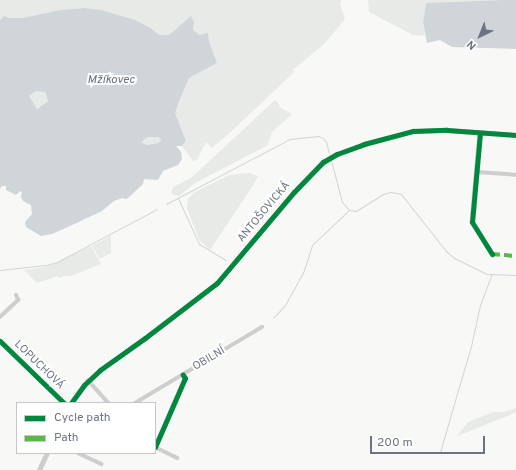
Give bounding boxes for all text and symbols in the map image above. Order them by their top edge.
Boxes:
north arrow [460,16,500,56]
text: N [464,37,479,53]
water label: Mžíkovec [87,74,135,88]
street label: ANTOŠOVICKÁ [235,179,293,245]
street label: LOPUCHOVÁ [11,338,67,392]
street label: OBILNÍ [191,344,227,374]
legend [16,402,156,454]
text: Cycle path [54,410,111,426]
scale bar [372,428,487,454]
text: Path [54,430,79,446]
text: 200 m [377,435,413,451]

